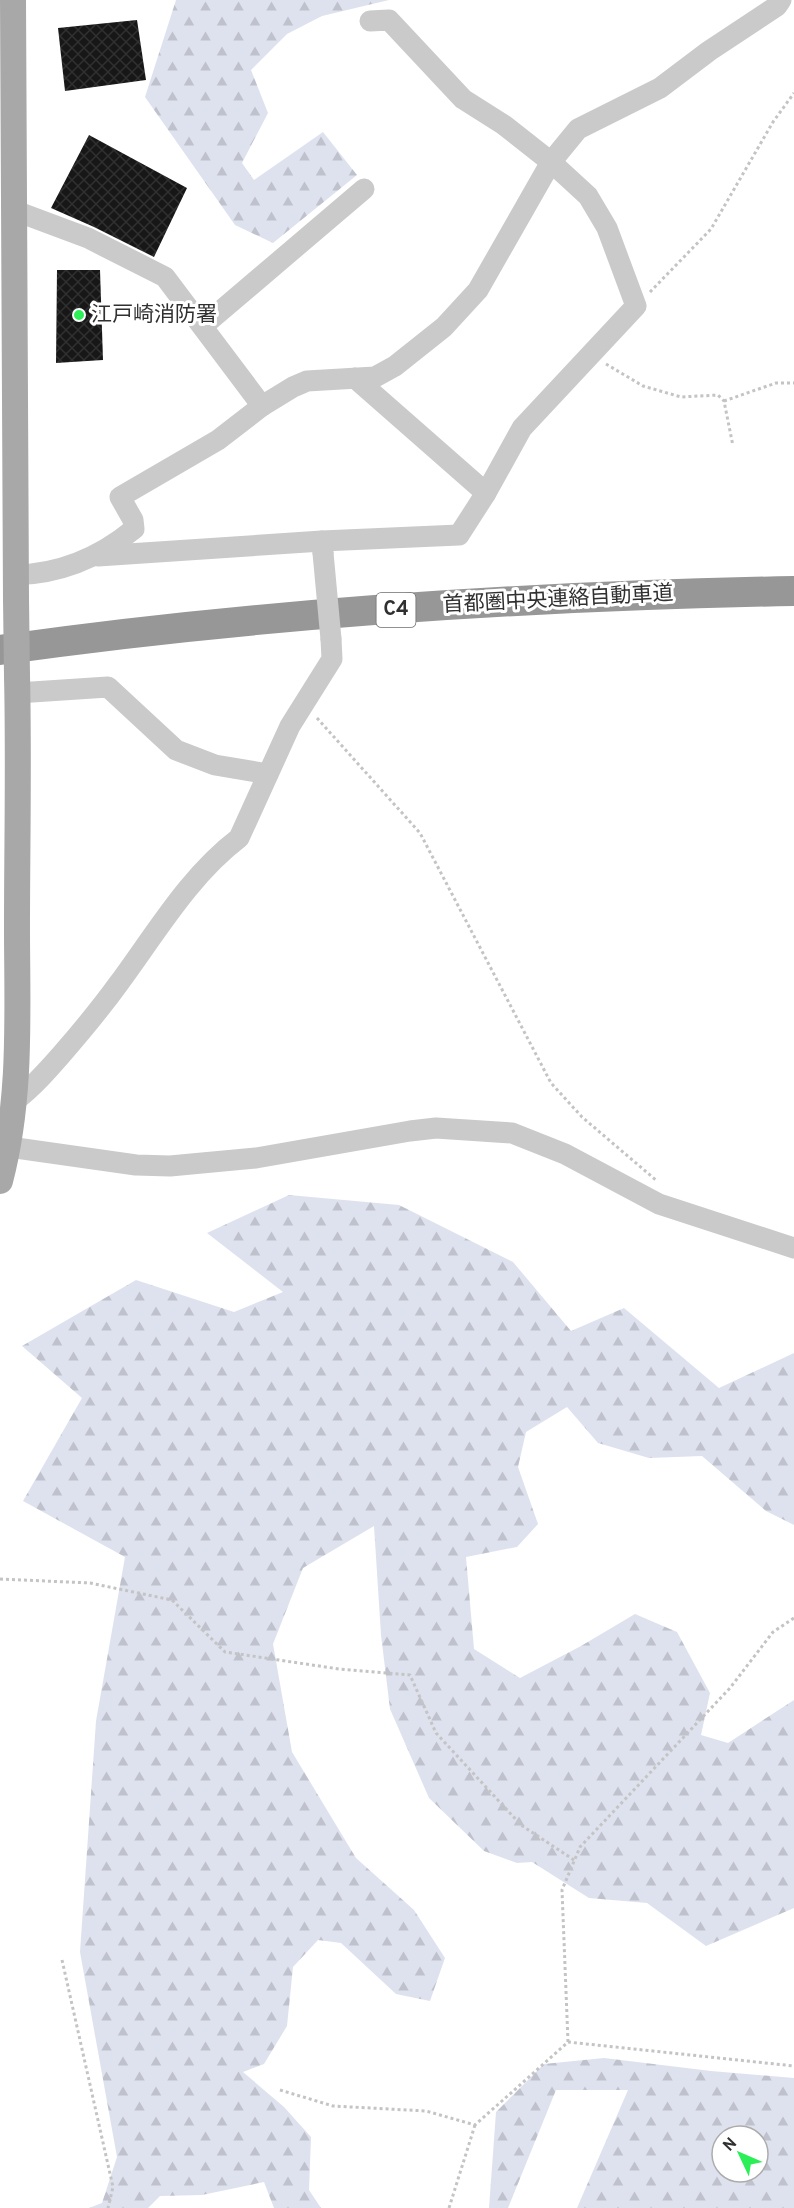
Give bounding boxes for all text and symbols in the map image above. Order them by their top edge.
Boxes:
place label: 江戸崎消防署 [91,302,217,329]
marker: 江戸崎消防署 [72,308,86,322]
street label: 首都圏中央連絡自動車道 [442,580,674,620]
road number: C4 [376,593,416,627]
north arrow [710,2124,770,2184]
text: N [719,2134,742,2156]

